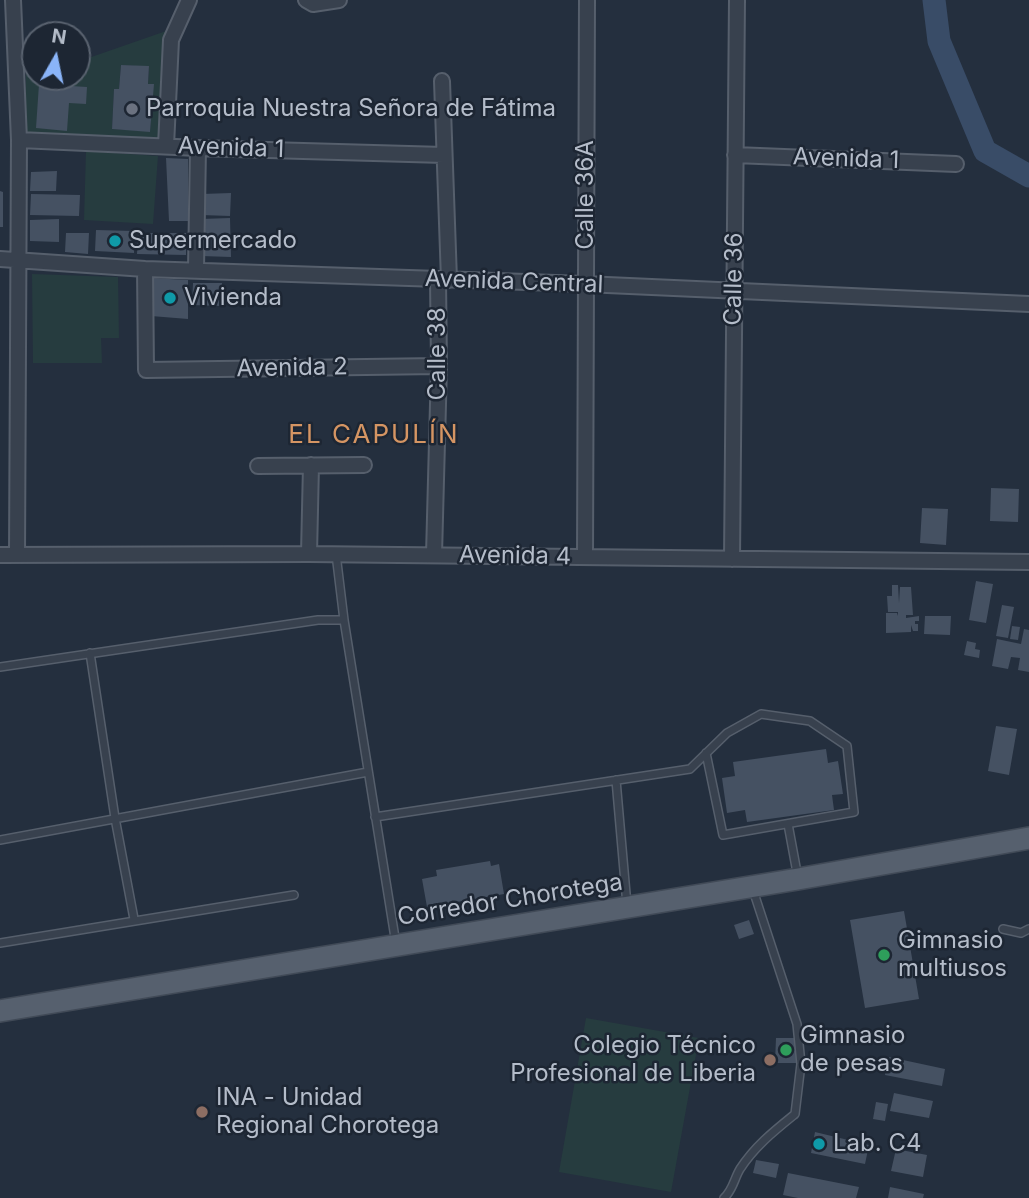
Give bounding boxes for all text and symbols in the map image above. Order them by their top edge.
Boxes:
north arrow [21,21,91,91]
text: N [50,24,68,49]
place label: Parroquia Nuestra Señora de Fátima [146,95,556,123]
marker: Parroquia Nuestra Señora de Fátima [124,101,140,117]
street label: Avenida 1 [177,132,285,164]
street label: Calle 36A [572,140,600,250]
street label: Avenida 1 [792,143,900,175]
place label: Supermercado [129,227,297,255]
street label: Calle 36 [719,232,749,326]
marker: Supermercado [107,233,123,249]
street label: Avenida Central [424,264,604,300]
place label: Vivienda [184,284,282,312]
marker: Vivienda [162,290,178,306]
street label: Calle 38 [424,307,452,401]
street label: Avenida 2 [236,353,348,383]
district label: EL CAPULÍN [290,419,458,451]
street label: Avenida 4 [459,541,571,571]
street label: Corredor Chorotega [395,868,625,932]
place label: Gimnasio multiusos [898,927,1007,983]
marker: Gimnasio multiusos [876,947,892,963]
place label: Gimnasio de pesas [800,1022,905,1078]
place label: Colegio Técnico Profesional de Liberia [510,1032,756,1088]
marker: Gimnasio de pesas [778,1042,794,1058]
marker: Colegio Técnico Profesional de Liberia [762,1052,778,1068]
place label: INA - Unidad Regional Chorotega [216,1084,439,1140]
marker: INA - Unidad Regional Chorotega [194,1104,210,1120]
place label: Lab. C4 [833,1130,921,1158]
marker: Lab. C4 [811,1136,827,1152]

